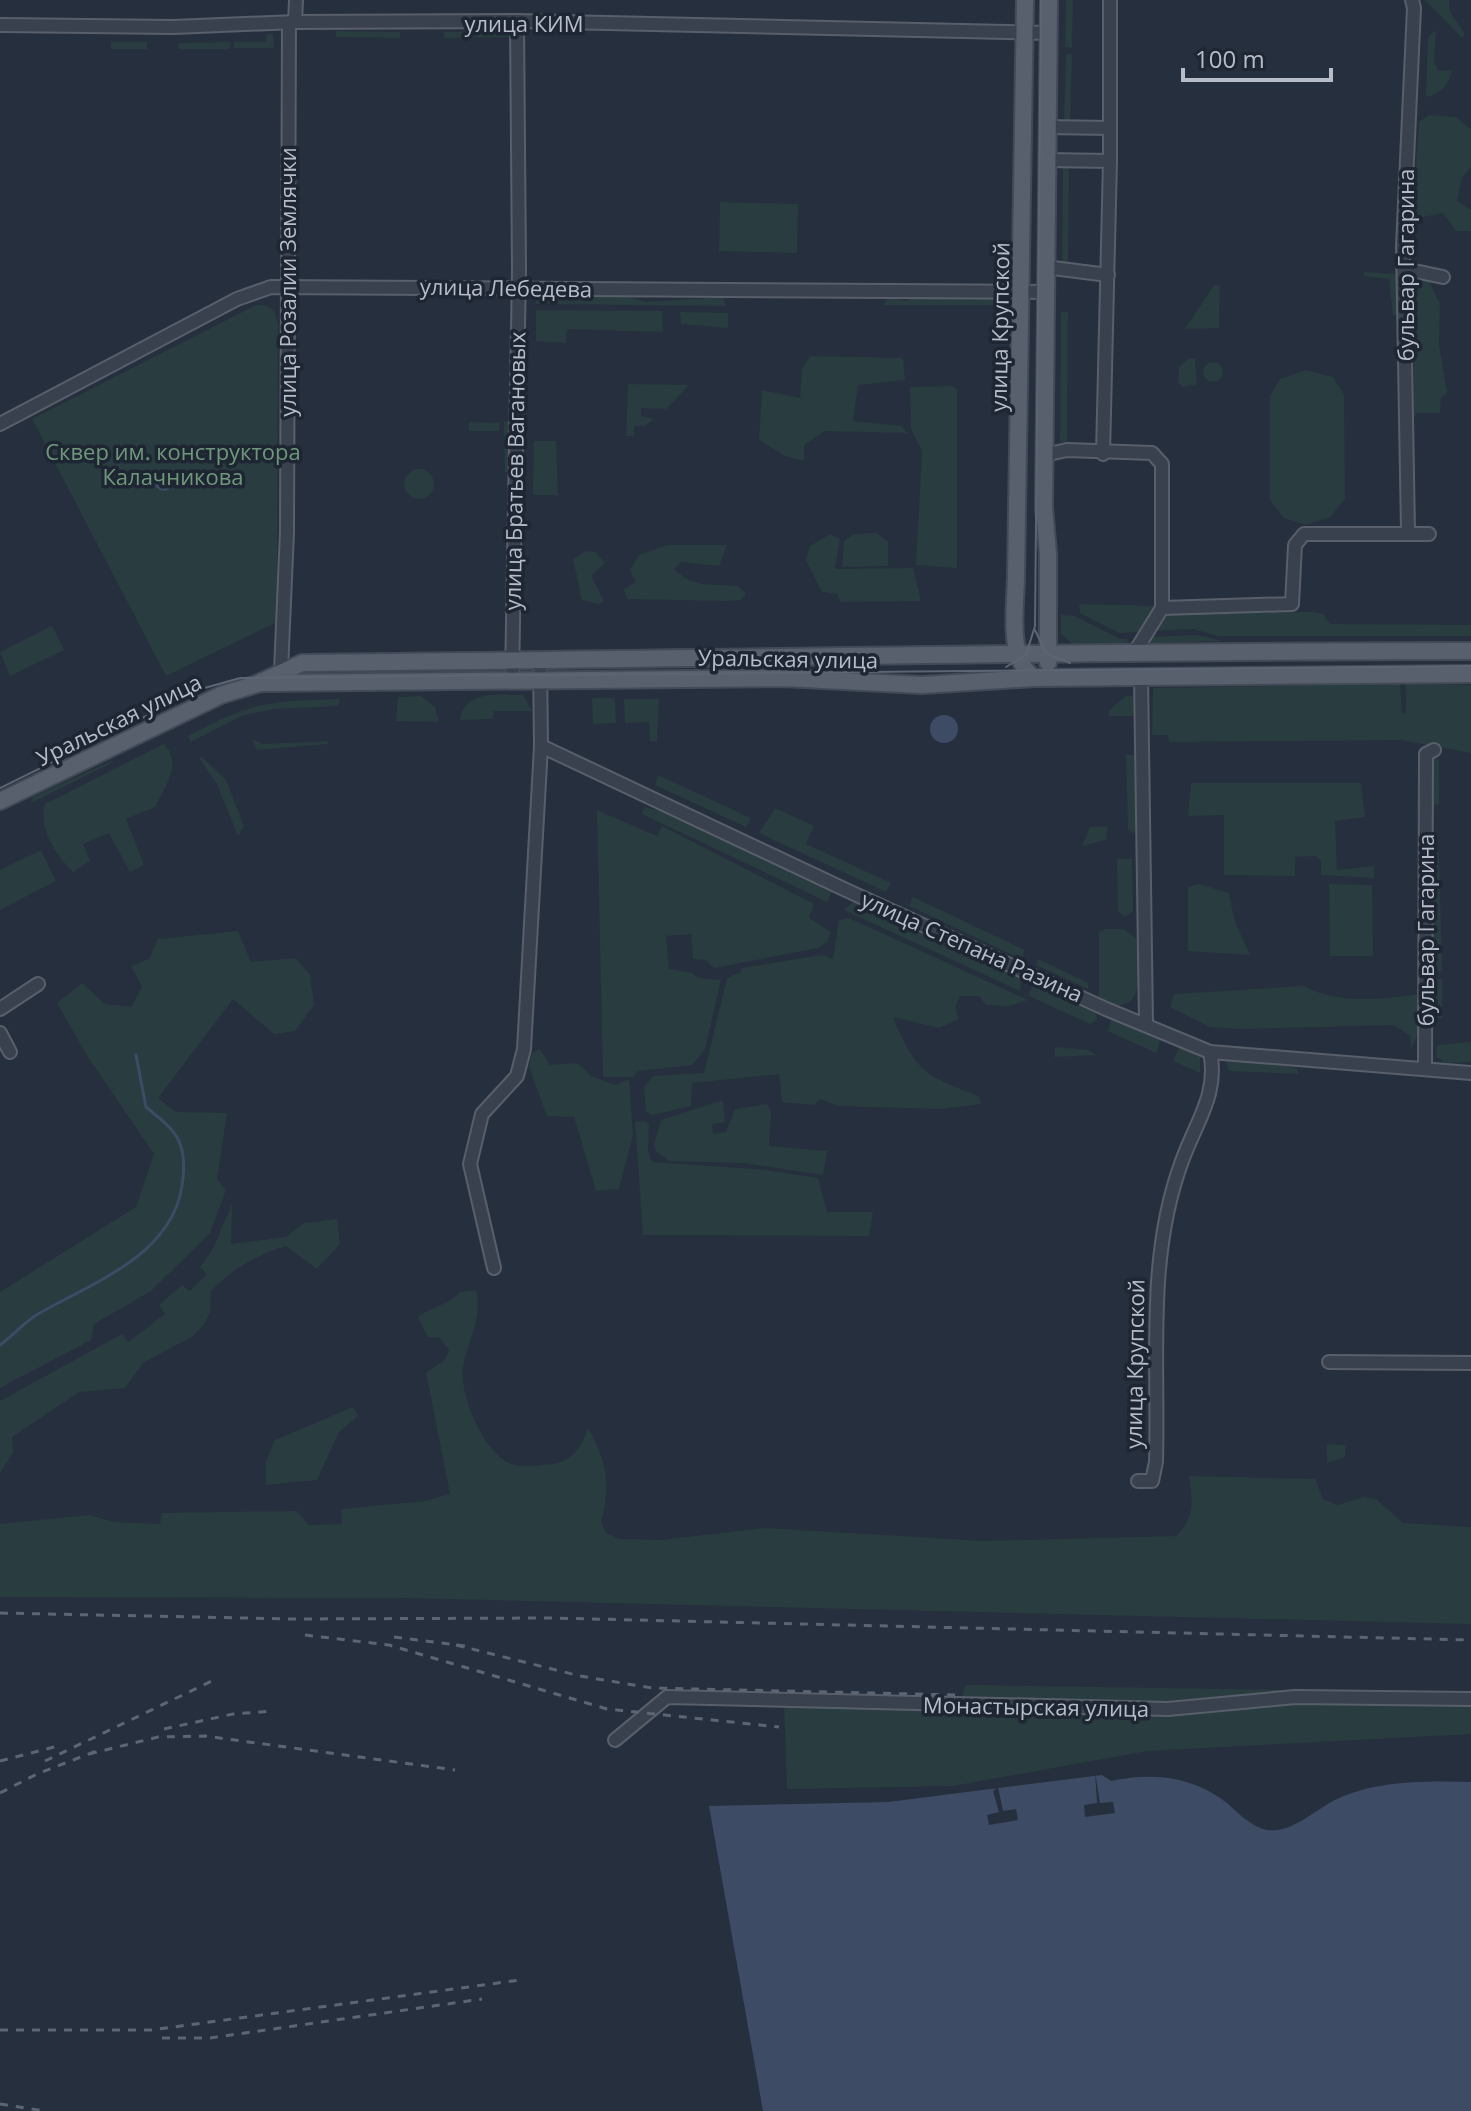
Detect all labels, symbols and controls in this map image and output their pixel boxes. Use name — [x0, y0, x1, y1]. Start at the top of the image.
street label: улица КИМ — [464, 8, 584, 38]
scale bar — [1183, 32, 1331, 82]
text: 100 m — [1195, 42, 1265, 75]
street label: улица Розалии Землячки — [272, 147, 302, 417]
street label: бульвар Гагарина — [1390, 169, 1420, 361]
street label: улица Крупской — [983, 242, 1015, 412]
street label: улица Лебедева — [420, 270, 592, 304]
street label: улица Братьев Вагановых — [497, 331, 531, 611]
park label: Сквер им. конструктора Калачникова — [45, 436, 301, 491]
street label: Уральская улица — [698, 641, 878, 675]
street label: Уральская улица — [31, 666, 206, 772]
street label: бульвар Гагарина — [1410, 834, 1440, 1026]
street label: улица Степана Разина — [857, 884, 1088, 1009]
street label: улица Крупской — [1118, 1279, 1150, 1449]
street label: Монастырская улица — [923, 1689, 1149, 1723]

